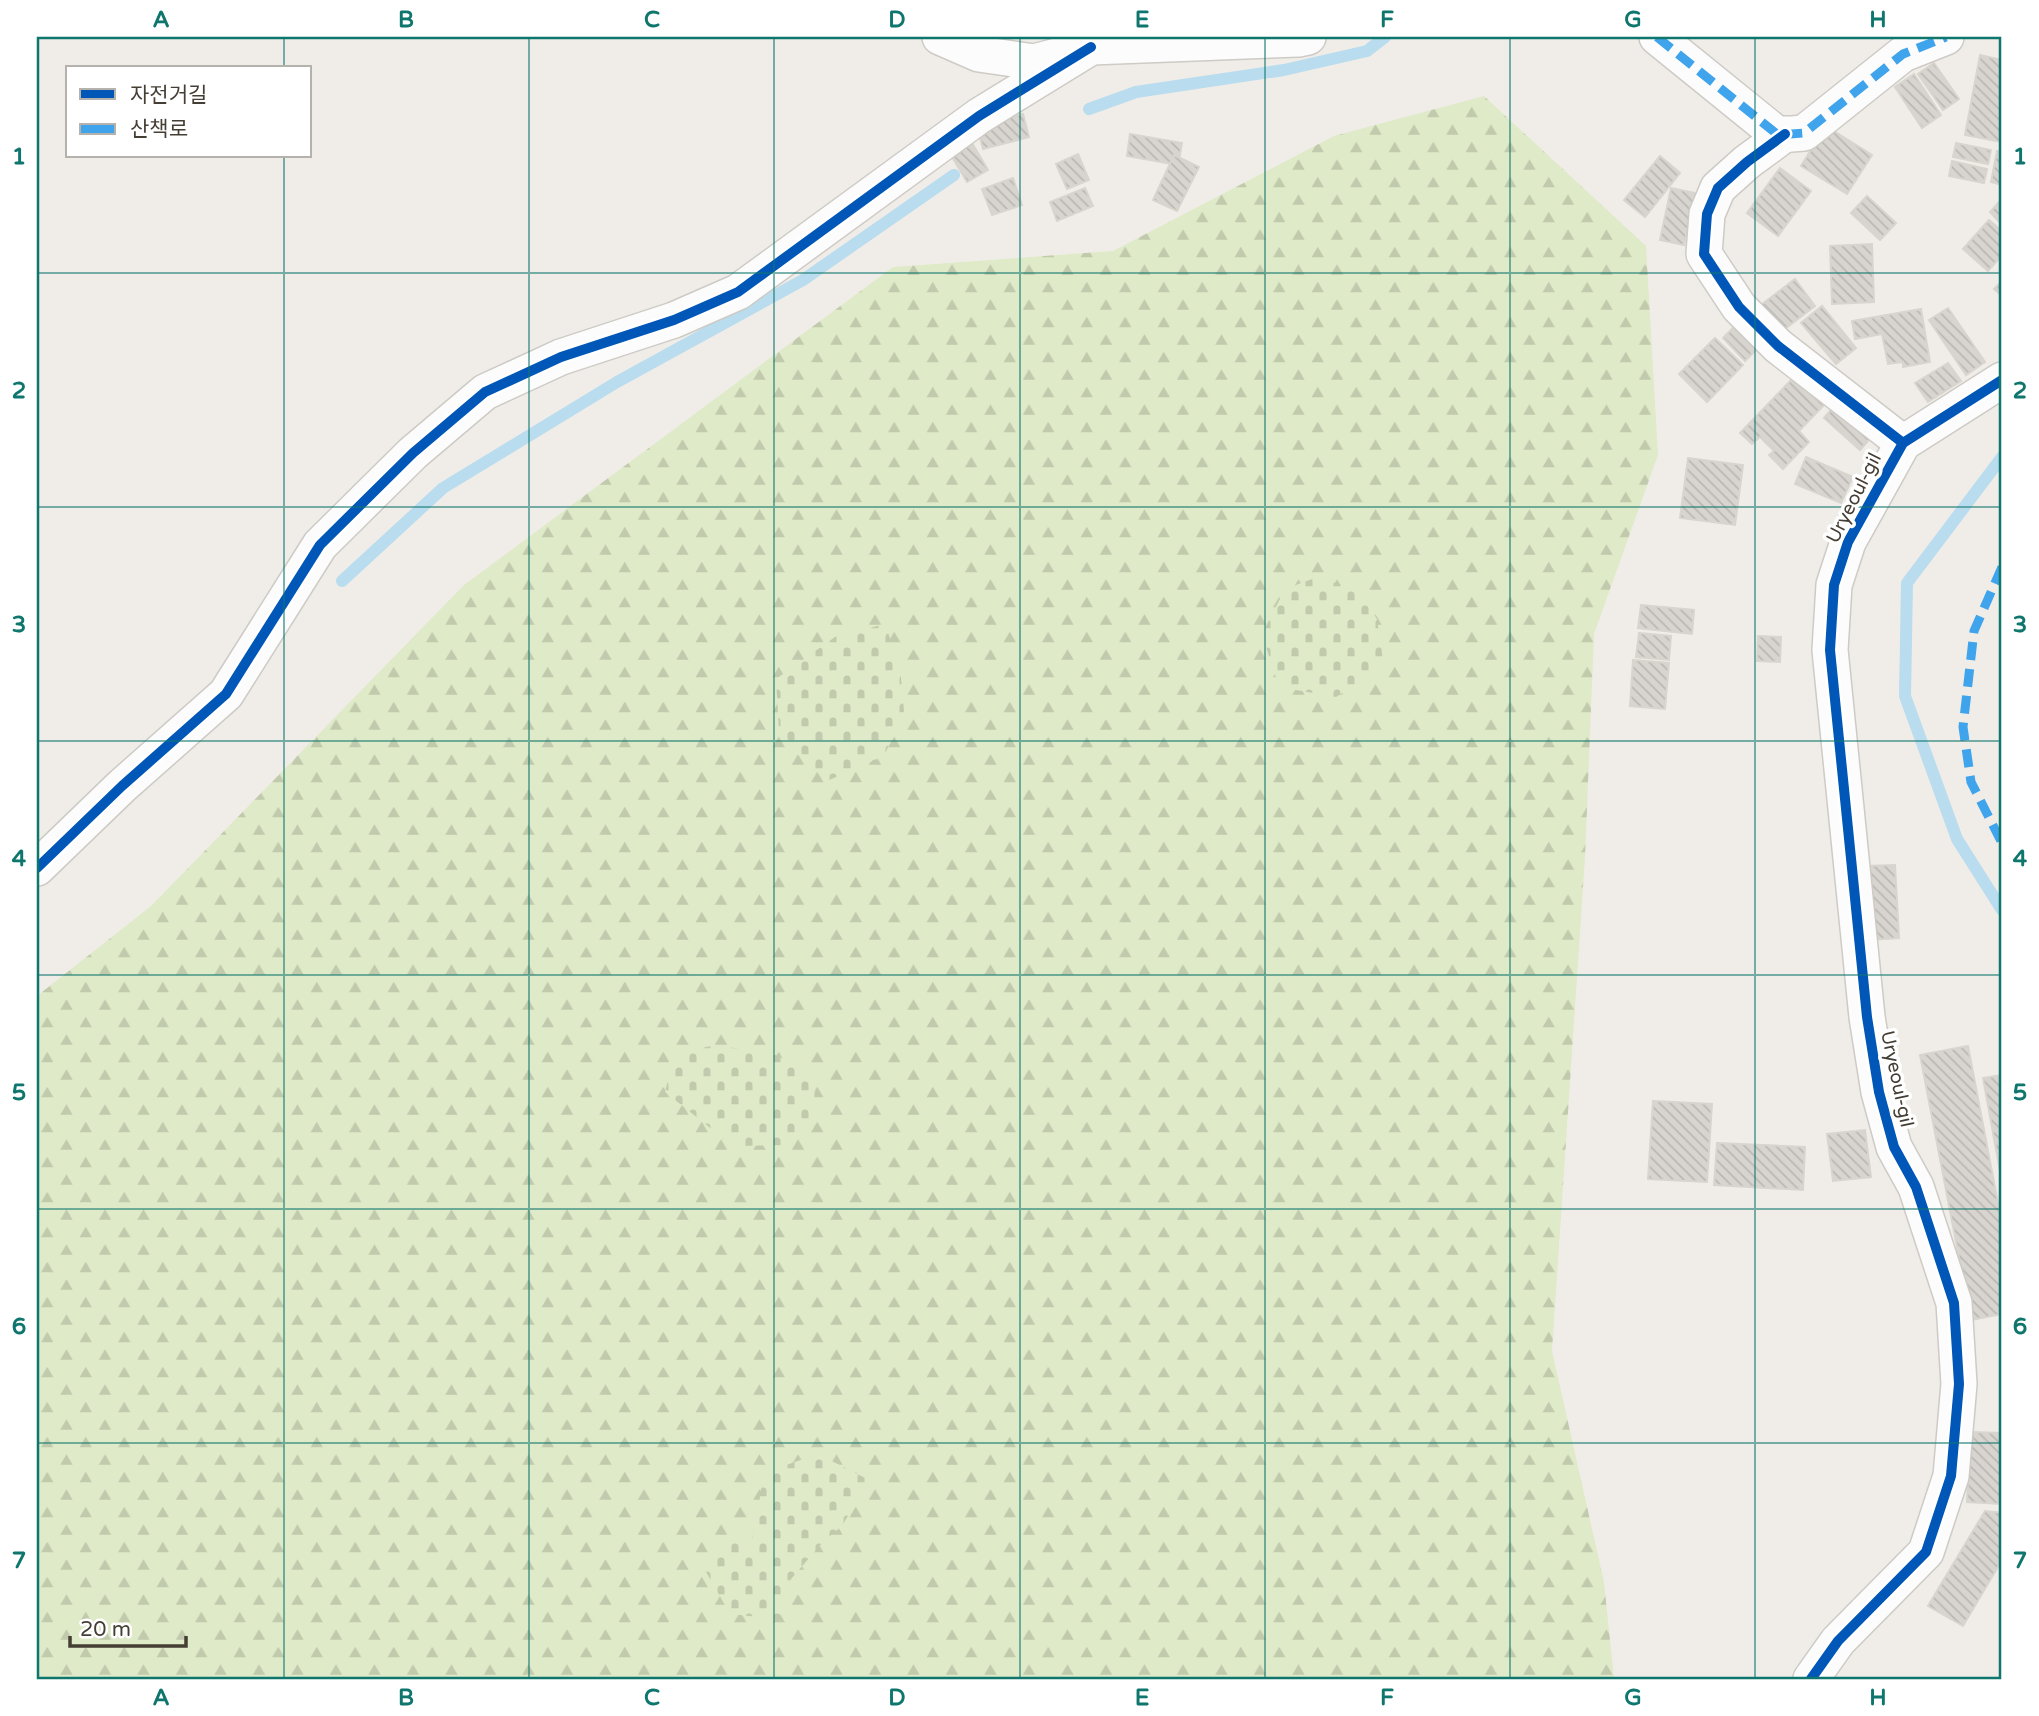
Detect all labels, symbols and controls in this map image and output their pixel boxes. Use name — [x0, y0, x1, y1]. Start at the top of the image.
text: A — [152, 6, 170, 34]
text: B — [398, 6, 414, 34]
text: C — [644, 6, 660, 34]
text: D — [888, 6, 906, 34]
text: E — [1135, 6, 1149, 34]
text: F — [1380, 6, 1394, 34]
text: G — [1624, 6, 1642, 34]
text: H — [1869, 6, 1887, 34]
legend — [66, 66, 312, 158]
text: 자전거길 — [130, 83, 207, 108]
text: 산책로 — [130, 117, 188, 142]
text: 1 — [12, 143, 26, 171]
text: 1 — [2013, 143, 2027, 171]
text: 2 — [12, 377, 26, 405]
text: 2 — [2013, 377, 2027, 405]
street label: Uryeoul-gil — [1822, 449, 1886, 547]
text: 3 — [12, 611, 26, 639]
text: 3 — [2013, 611, 2027, 639]
text: 4 — [12, 845, 27, 873]
text: 4 — [2013, 845, 2028, 873]
street label: Uryeoul-gil — [1876, 1029, 1918, 1129]
text: 5 — [12, 1079, 26, 1107]
text: 5 — [2013, 1079, 2027, 1107]
text: 6 — [12, 1313, 26, 1341]
text: 6 — [2013, 1313, 2027, 1341]
text: 7 — [12, 1547, 26, 1575]
text: 7 — [2013, 1547, 2027, 1575]
scale bar — [70, 1604, 186, 1648]
text: 20 m — [80, 1617, 131, 1642]
text: A — [152, 1684, 170, 1712]
text: B — [398, 1684, 414, 1712]
text: C — [644, 1684, 660, 1712]
text: D — [888, 1684, 906, 1712]
text: E — [1135, 1684, 1149, 1712]
text: F — [1380, 1684, 1394, 1712]
text: G — [1624, 1684, 1642, 1712]
text: H — [1869, 1684, 1887, 1712]

